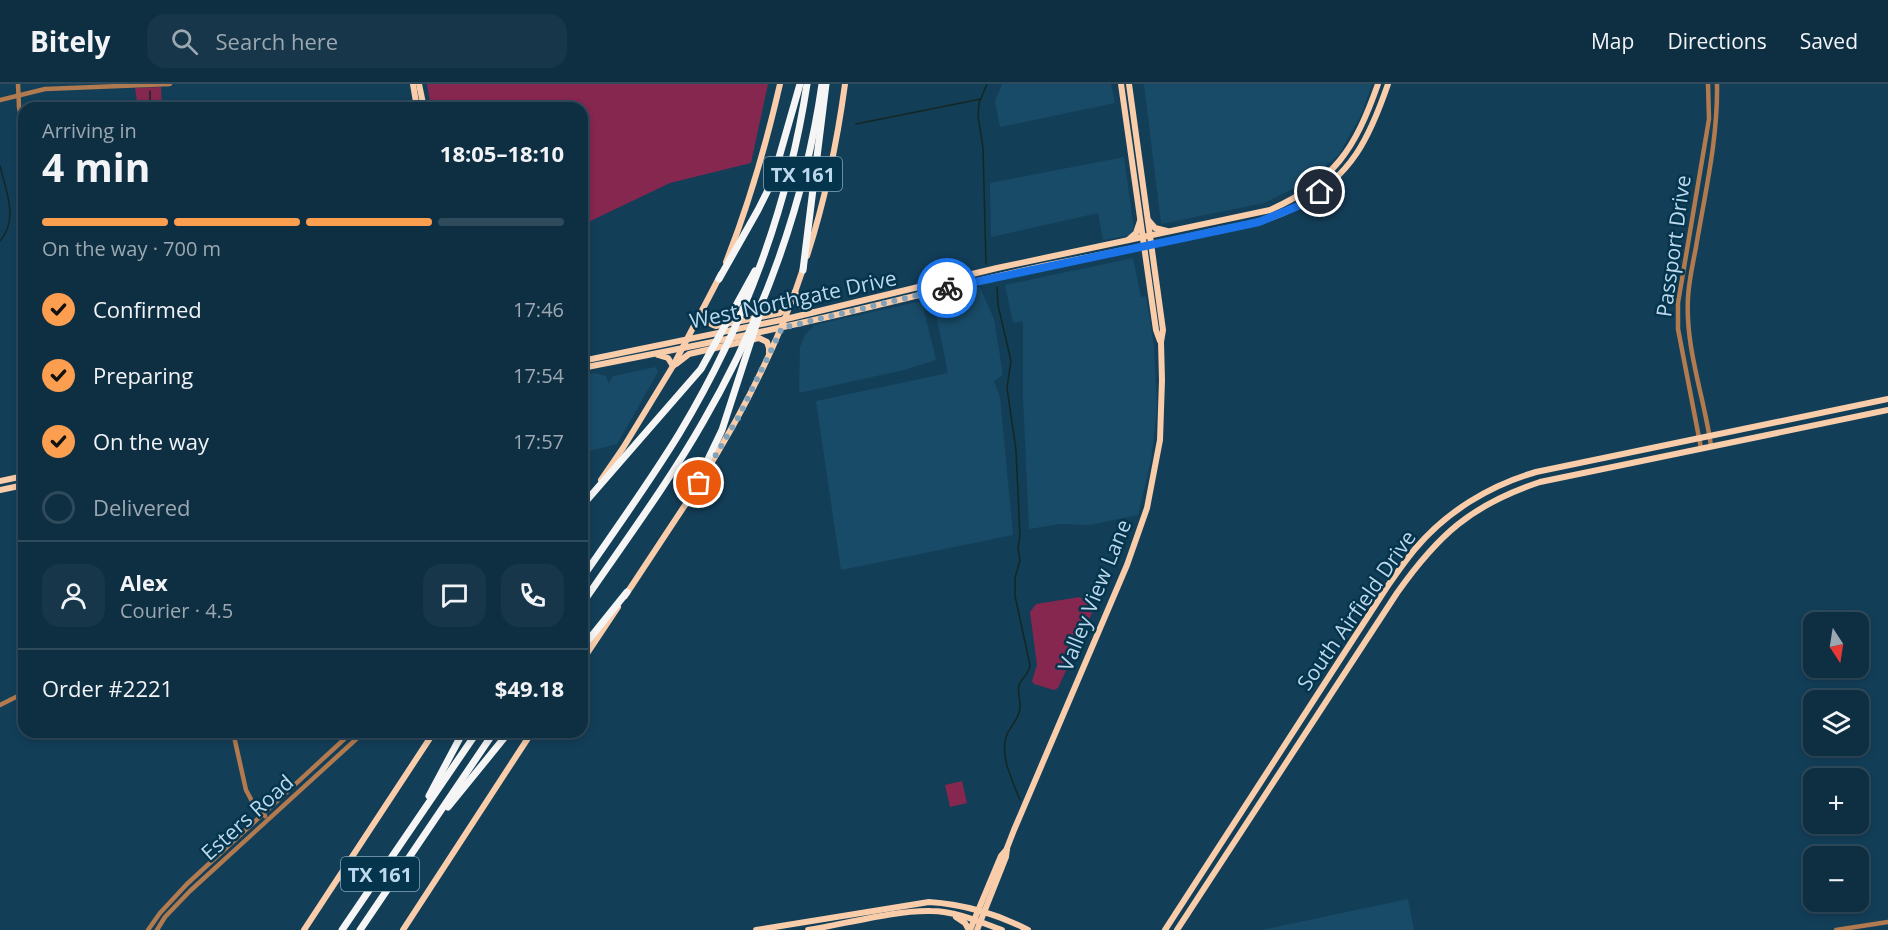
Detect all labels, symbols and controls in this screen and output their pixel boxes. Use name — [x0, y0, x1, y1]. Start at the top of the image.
search box — [147, 14, 567, 68]
text: Bitely — [30, 22, 111, 60]
icon: search — [168, 25, 201, 58]
text: Search here — [216, 26, 338, 56]
text: Map — [1591, 27, 1634, 55]
text: Directions — [1667, 27, 1767, 55]
text: Saved — [1800, 27, 1858, 55]
text: Arriving in — [42, 117, 137, 144]
text: 18:05–18:10 — [440, 138, 564, 168]
text: 4 min — [42, 140, 150, 193]
road number: TX 161 — [764, 157, 842, 191]
pin — [1294, 166, 1345, 217]
street label: Passport Drive — [1649, 173, 1697, 319]
icon: home — [1303, 175, 1336, 208]
text: On the way · 700 m — [42, 235, 221, 262]
courier — [917, 258, 977, 318]
street label: West Northgate Drive — [687, 263, 899, 335]
icon: bike — [931, 272, 964, 305]
icon: check — [42, 293, 75, 326]
text: Confirmed — [93, 294, 202, 324]
text: 17:46 — [513, 296, 564, 323]
icon: check — [42, 359, 75, 392]
text: Preparing — [93, 360, 193, 390]
text: 17:54 — [513, 362, 564, 389]
icon: check — [42, 425, 75, 458]
text: On the way — [93, 426, 209, 456]
text: 17:57 — [513, 428, 564, 455]
pin — [673, 457, 724, 508]
icon: bag — [682, 466, 715, 499]
text: Delivered — [93, 492, 191, 522]
street label: Valley View Lane — [1051, 515, 1137, 675]
street label: South Airfield Drive — [1290, 524, 1422, 696]
button: person — [42, 564, 105, 627]
button: chat — [423, 564, 486, 627]
button: phone — [501, 564, 564, 627]
text: Alex — [120, 567, 168, 597]
text: Courier · 4.5 — [120, 597, 233, 624]
north arrow — [1803, 612, 1869, 678]
map controls — [1803, 612, 1869, 912]
text: Order #2221 — [42, 673, 173, 703]
text: $49.18 — [495, 673, 564, 703]
button: layers — [1803, 690, 1869, 756]
street label: Esters Road — [195, 768, 299, 866]
button: + — [1803, 768, 1869, 834]
button: − — [1803, 846, 1869, 912]
road number: TX 161 — [341, 857, 419, 891]

